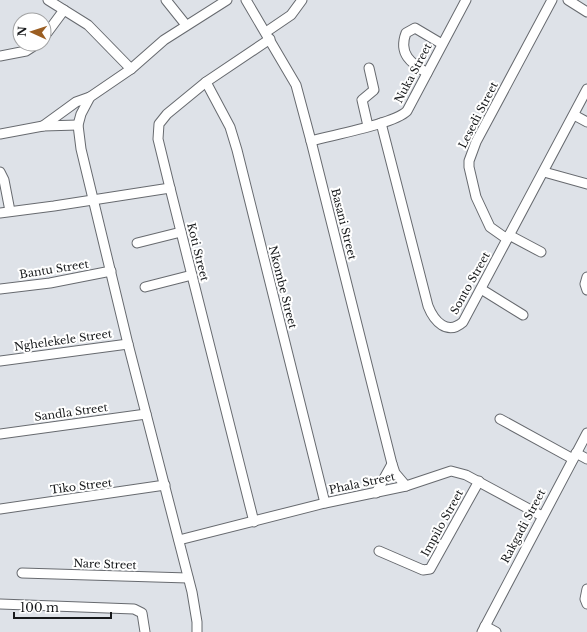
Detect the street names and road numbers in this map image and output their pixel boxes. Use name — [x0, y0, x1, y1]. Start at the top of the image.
street label: Nuka Street — [391, 40, 435, 105]
street label: Lesedi Street — [455, 79, 501, 151]
street label: Basani Street — [328, 187, 360, 262]
street label: Koti Street — [184, 221, 212, 283]
street label: Nkombe Street — [266, 244, 300, 331]
street label: Sonto Street — [447, 248, 493, 317]
street label: Bantu Street — [18, 256, 90, 281]
street label: Nghelekele Street — [13, 326, 114, 354]
street label: Sandla Street — [33, 400, 109, 424]
street label: Phala Street — [328, 469, 397, 497]
street label: Tiko Street — [49, 475, 113, 497]
street label: Impilo Street — [418, 486, 467, 559]
street label: Rakgadi Street — [498, 486, 549, 565]
street label: Nare Street — [73, 556, 138, 572]

